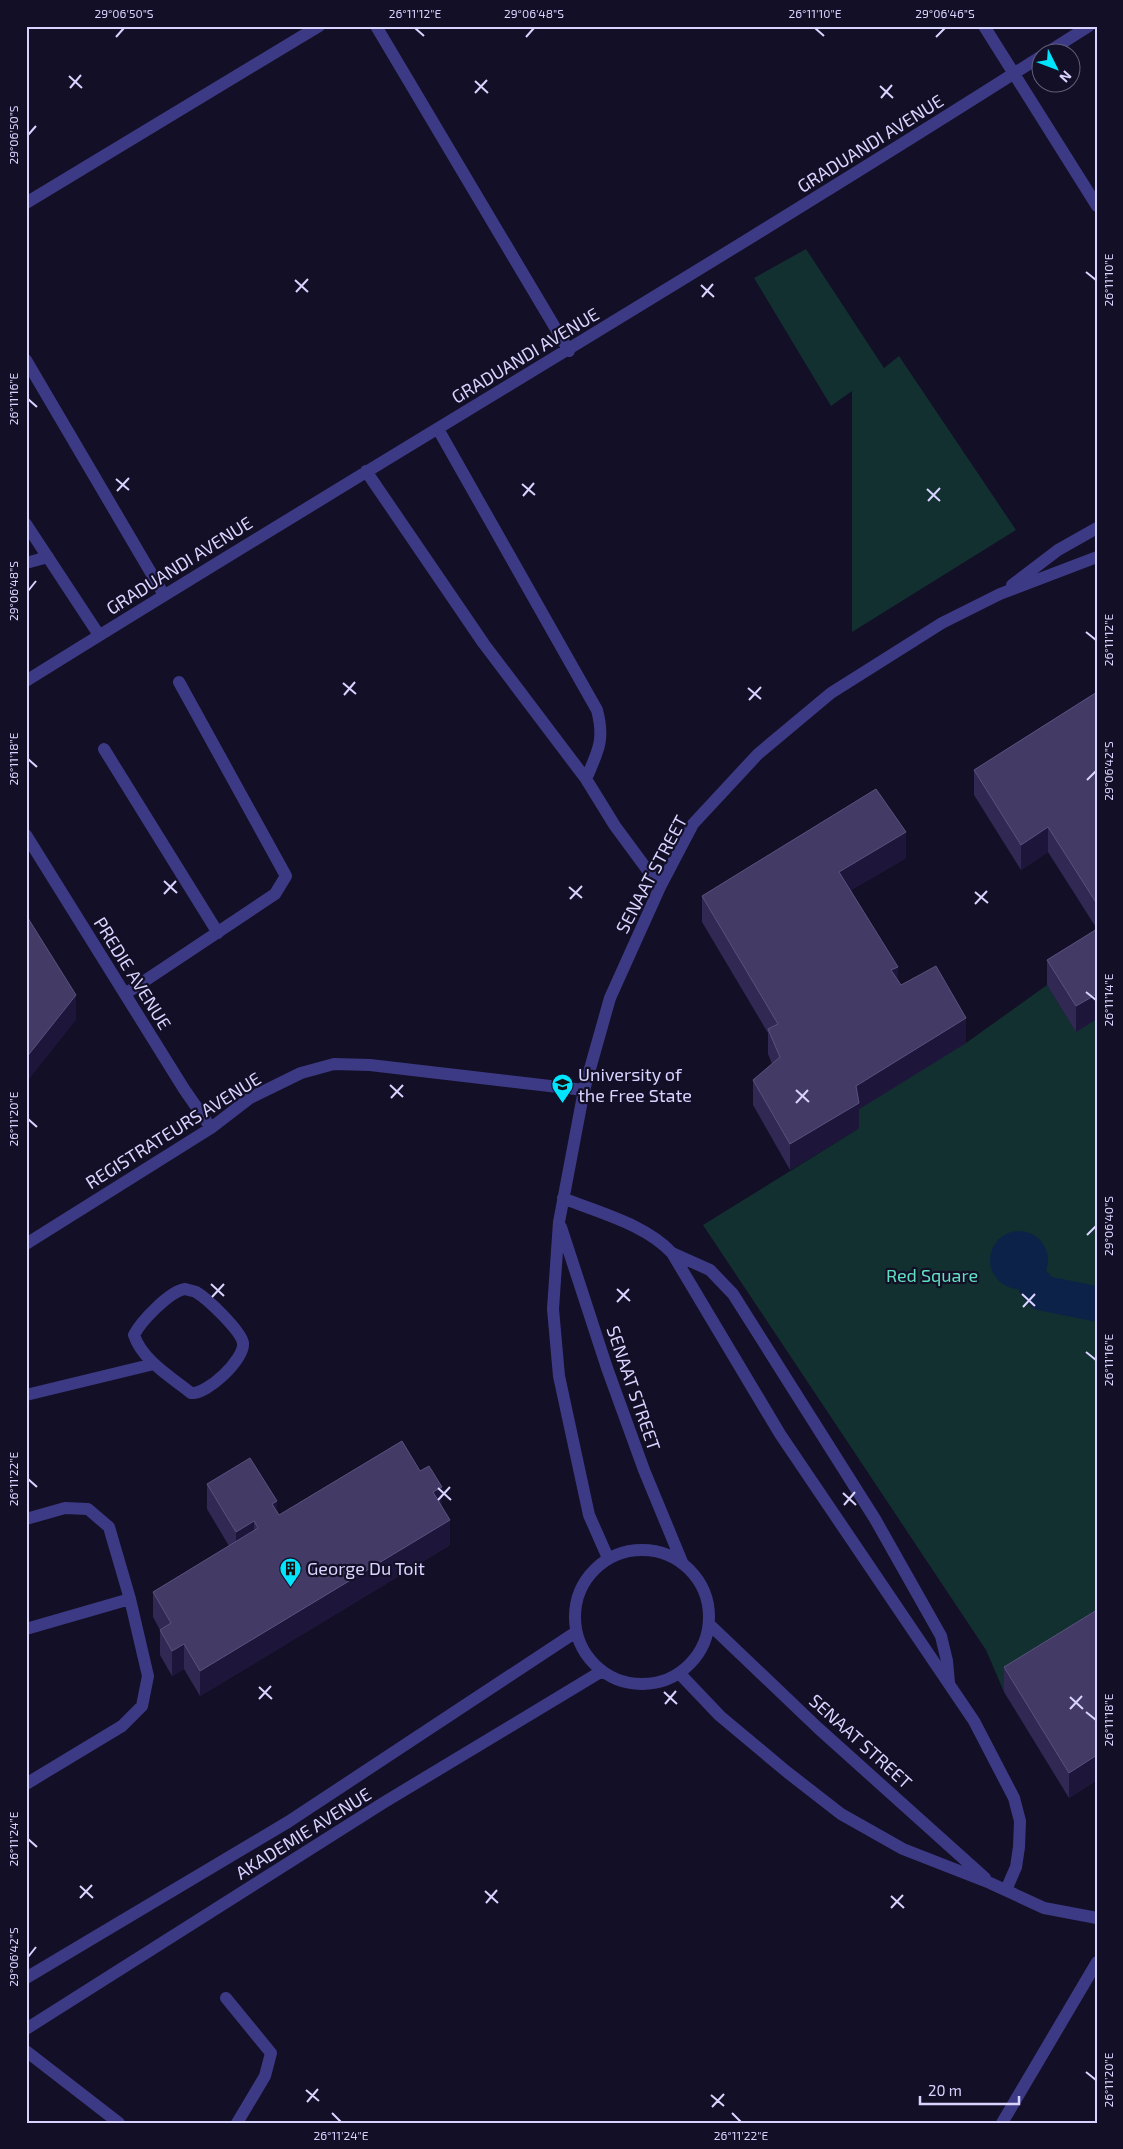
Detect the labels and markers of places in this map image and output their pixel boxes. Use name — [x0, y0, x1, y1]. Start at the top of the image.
place label: University of the Free State — [578, 1063, 692, 1106]
school or university icon: University of the Free State — [550, 1072, 574, 1103]
building icon: George Du Toit — [279, 1556, 303, 1587]
place label: George Du Toit — [307, 1557, 425, 1579]

